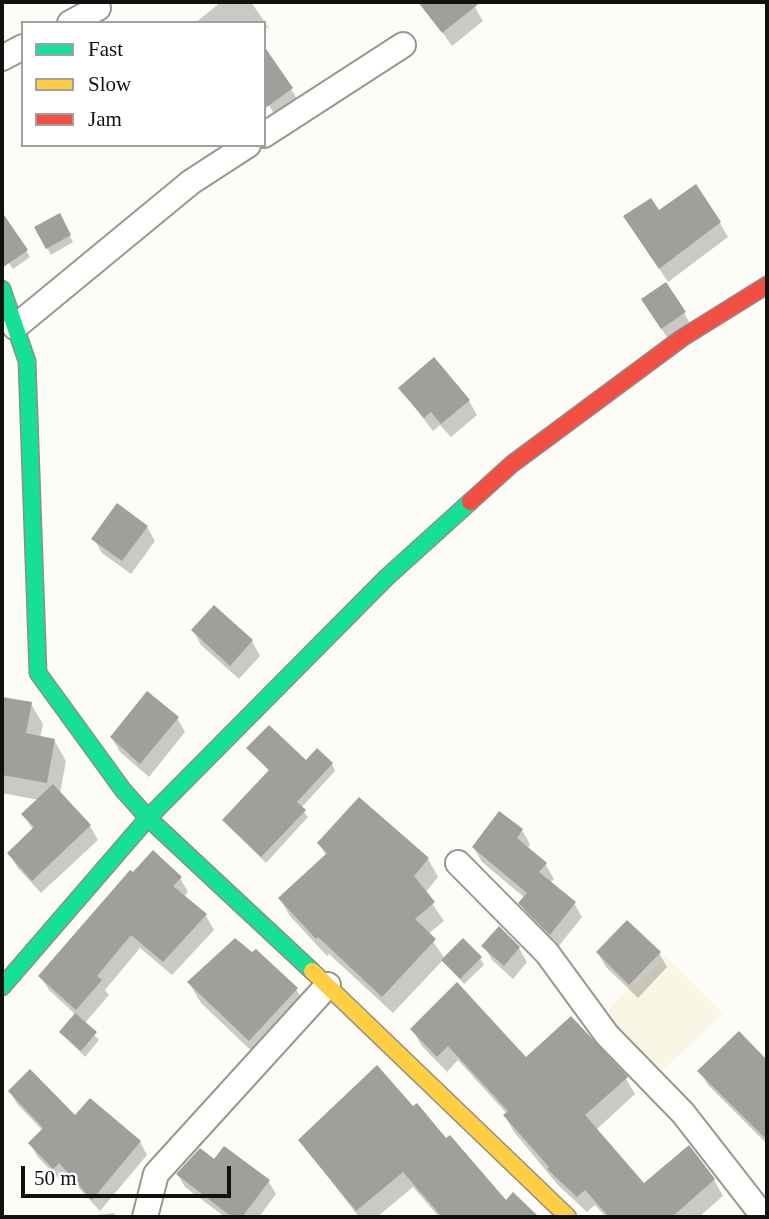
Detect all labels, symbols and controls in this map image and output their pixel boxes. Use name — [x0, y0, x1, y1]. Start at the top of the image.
legend — [21, 21, 266, 147]
text: Fast — [88, 37, 123, 61]
text: Slow — [88, 72, 131, 96]
text: Jam — [88, 107, 122, 131]
scale bar — [24, 1152, 234, 1196]
text: 50 m — [34, 1166, 77, 1190]

